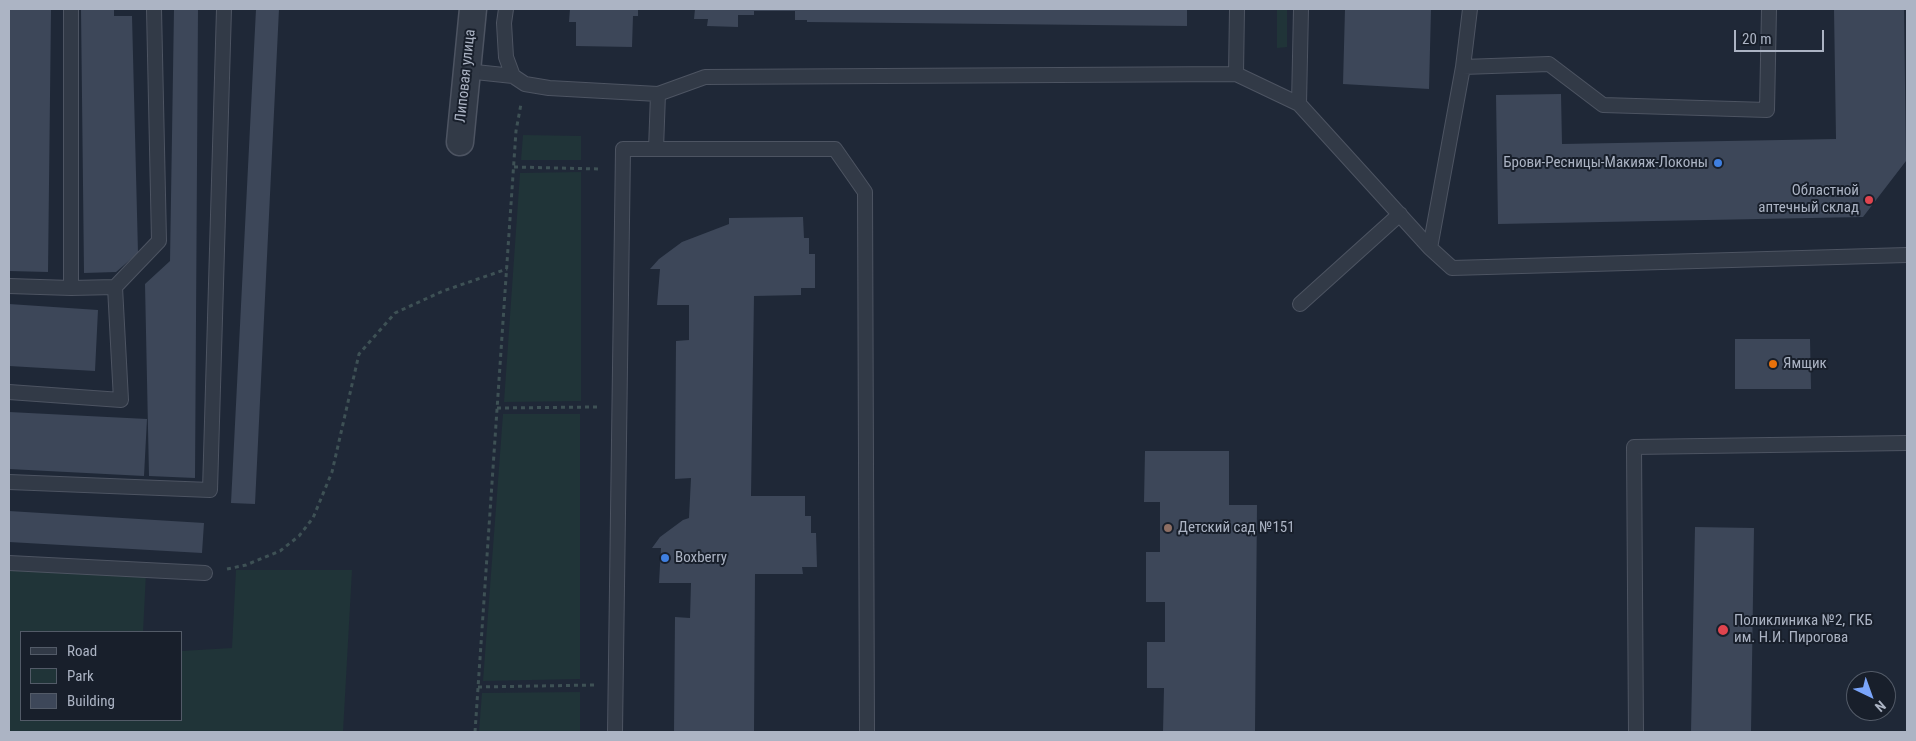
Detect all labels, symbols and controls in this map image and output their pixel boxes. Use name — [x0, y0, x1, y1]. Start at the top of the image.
scale bar — [1736, 20, 1826, 52]
street label: Липовая улица — [452, 28, 480, 124]
text: 20 m — [1742, 30, 1772, 48]
place label: Брови-Ресницы-Макияж-Локоны — [1503, 154, 1708, 172]
marker: Брови-Ресницы-Макияж-Локоны — [1712, 157, 1724, 169]
place label: Областной аптечный склад — [1758, 182, 1859, 217]
marker: Областной аптечный склад — [1863, 194, 1875, 206]
place label: Ямщик — [1783, 355, 1827, 373]
marker: Ямщик — [1767, 358, 1779, 370]
place label: Детский сад №151 — [1178, 519, 1295, 537]
marker: Детский сад №151 — [1162, 522, 1174, 534]
place label: Boxberry — [675, 549, 727, 567]
marker: Boxberry — [659, 552, 671, 564]
place label: Поликлиника №2, ГКБ им. Н.И. Пирогова — [1734, 612, 1873, 647]
marker: Поликлиника №2, ГКБ им. Н.И. Пирогова — [1716, 623, 1730, 637]
legend — [20, 631, 182, 721]
text: Road — [67, 642, 97, 660]
text: Park — [67, 667, 94, 685]
north arrow — [1846, 671, 1896, 721]
text: Building — [67, 692, 115, 710]
text: N — [1872, 698, 1889, 715]

